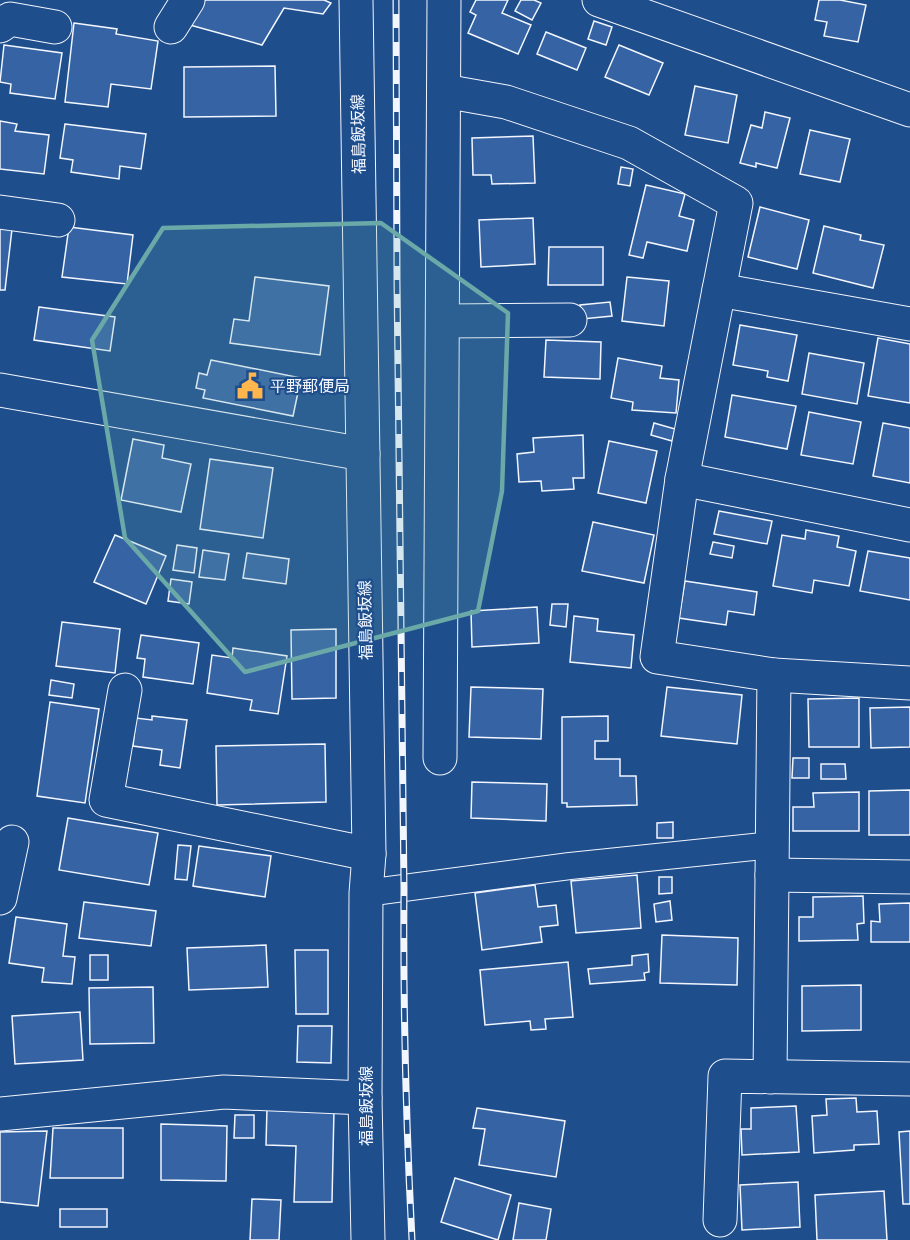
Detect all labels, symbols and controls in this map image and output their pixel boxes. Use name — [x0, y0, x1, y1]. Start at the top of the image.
street label: 福島飯坂線 — [347, 94, 369, 174]
public building icon: 平野郵便局 — [235, 371, 265, 401]
place label: 平野郵便局 — [270, 376, 350, 396]
street label: 福島飯坂線 — [354, 580, 376, 660]
street label: 福島飯坂線 — [356, 1066, 376, 1146]

